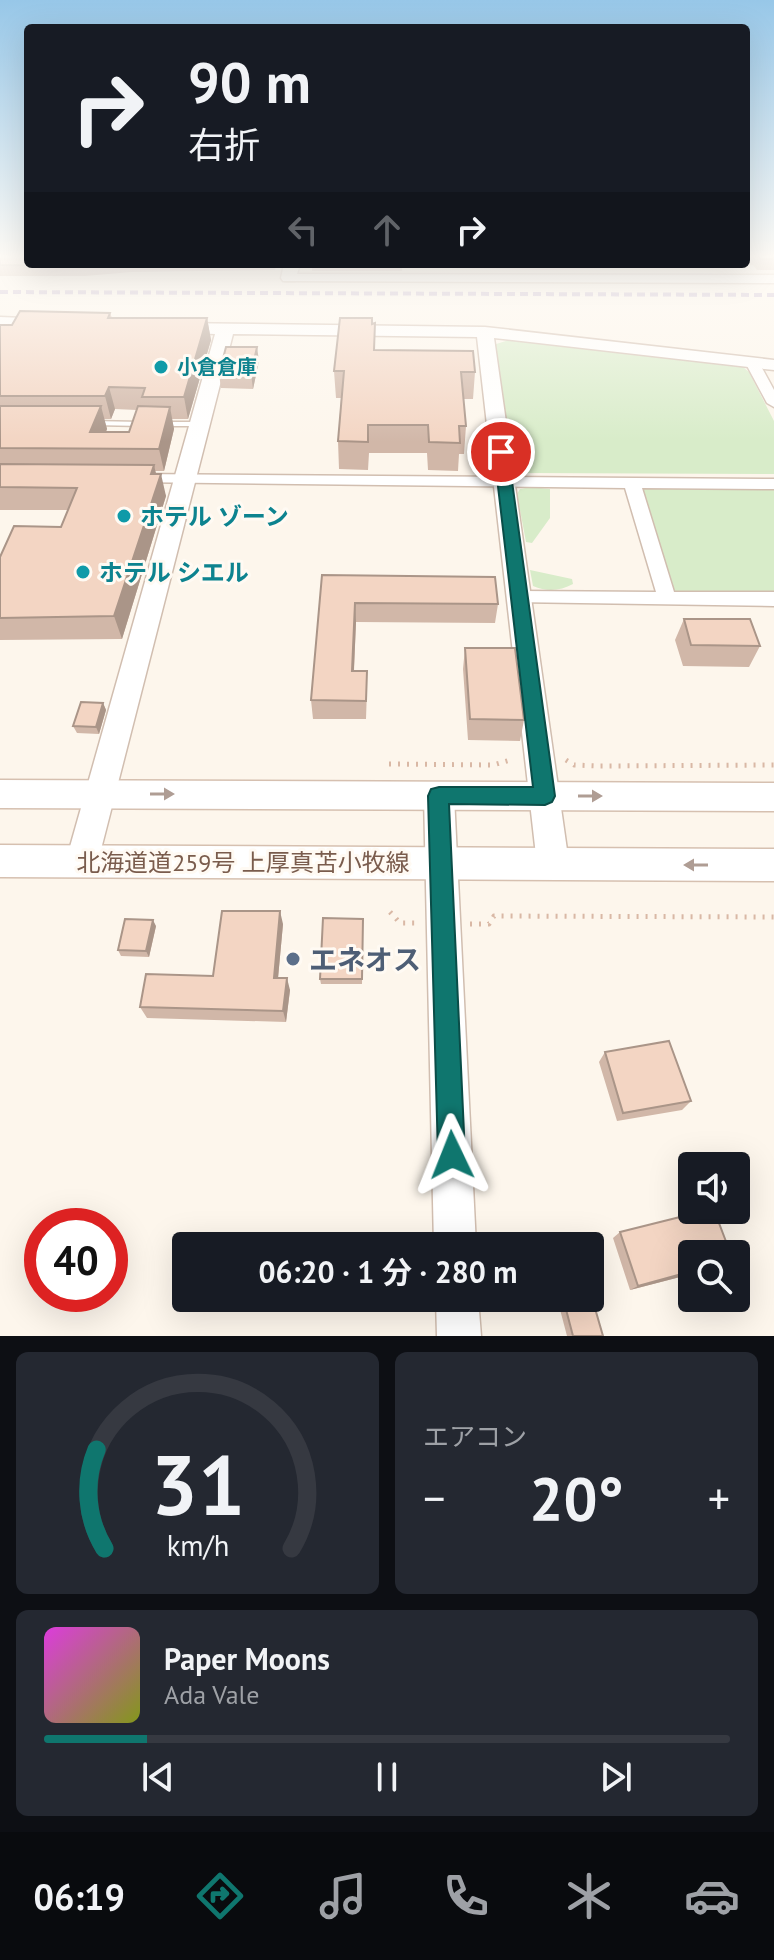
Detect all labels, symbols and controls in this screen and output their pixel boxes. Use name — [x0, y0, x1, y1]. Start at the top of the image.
text: 90 m — [188, 46, 311, 118]
icon: right — [56, 56, 160, 160]
text: 右折 — [188, 121, 260, 168]
icon: left — [281, 208, 325, 252]
icon: ahead — [365, 208, 409, 252]
icon: right — [449, 208, 493, 252]
place label: 小倉倉庫 — [177, 354, 257, 380]
marker: 小倉倉庫 — [152, 358, 170, 376]
pin — [467, 418, 535, 486]
icon: arrive — [479, 430, 523, 474]
place label: ホテル ゾーン — [140, 501, 289, 532]
marker: ホテル ゾーン — [115, 507, 133, 525]
place label: ホテル シエル — [99, 557, 249, 588]
marker: ホテル シエル — [74, 563, 92, 581]
one-way arrow — [150, 788, 175, 800]
one-way arrow — [578, 790, 603, 802]
street label: 北海道道259号 上厚真苫小牧線 — [76, 847, 410, 878]
one-way arrow — [683, 859, 708, 871]
place label: エネオス — [309, 941, 421, 978]
marker: エネオス — [284, 950, 302, 968]
position arrow — [410, 1113, 494, 1197]
map controls — [678, 1152, 750, 1312]
button: sound — [678, 1152, 750, 1224]
speed limit sign: 40 — [24, 1208, 128, 1312]
button: search — [678, 1240, 750, 1312]
text: 06:20 · 1 分 · 280 m — [258, 1252, 518, 1291]
text: エアコン — [423, 1420, 527, 1453]
text: 31 — [150, 1430, 245, 1538]
text: 20° — [529, 1459, 624, 1537]
text: − — [423, 1469, 445, 1526]
text: + — [708, 1469, 730, 1526]
text: km/h — [166, 1527, 229, 1564]
text: Paper Moons — [164, 1639, 330, 1678]
text: Ada Vale — [164, 1678, 259, 1711]
icon: previous — [136, 1755, 180, 1799]
icon: pause — [365, 1755, 409, 1799]
icon: next — [594, 1755, 638, 1799]
icon: directions — [192, 1868, 248, 1924]
icon: music — [315, 1868, 371, 1924]
icon: phone — [438, 1868, 494, 1924]
icon: climate — [561, 1868, 617, 1924]
icon: car — [684, 1868, 740, 1924]
text: 06:19 — [34, 1873, 125, 1920]

